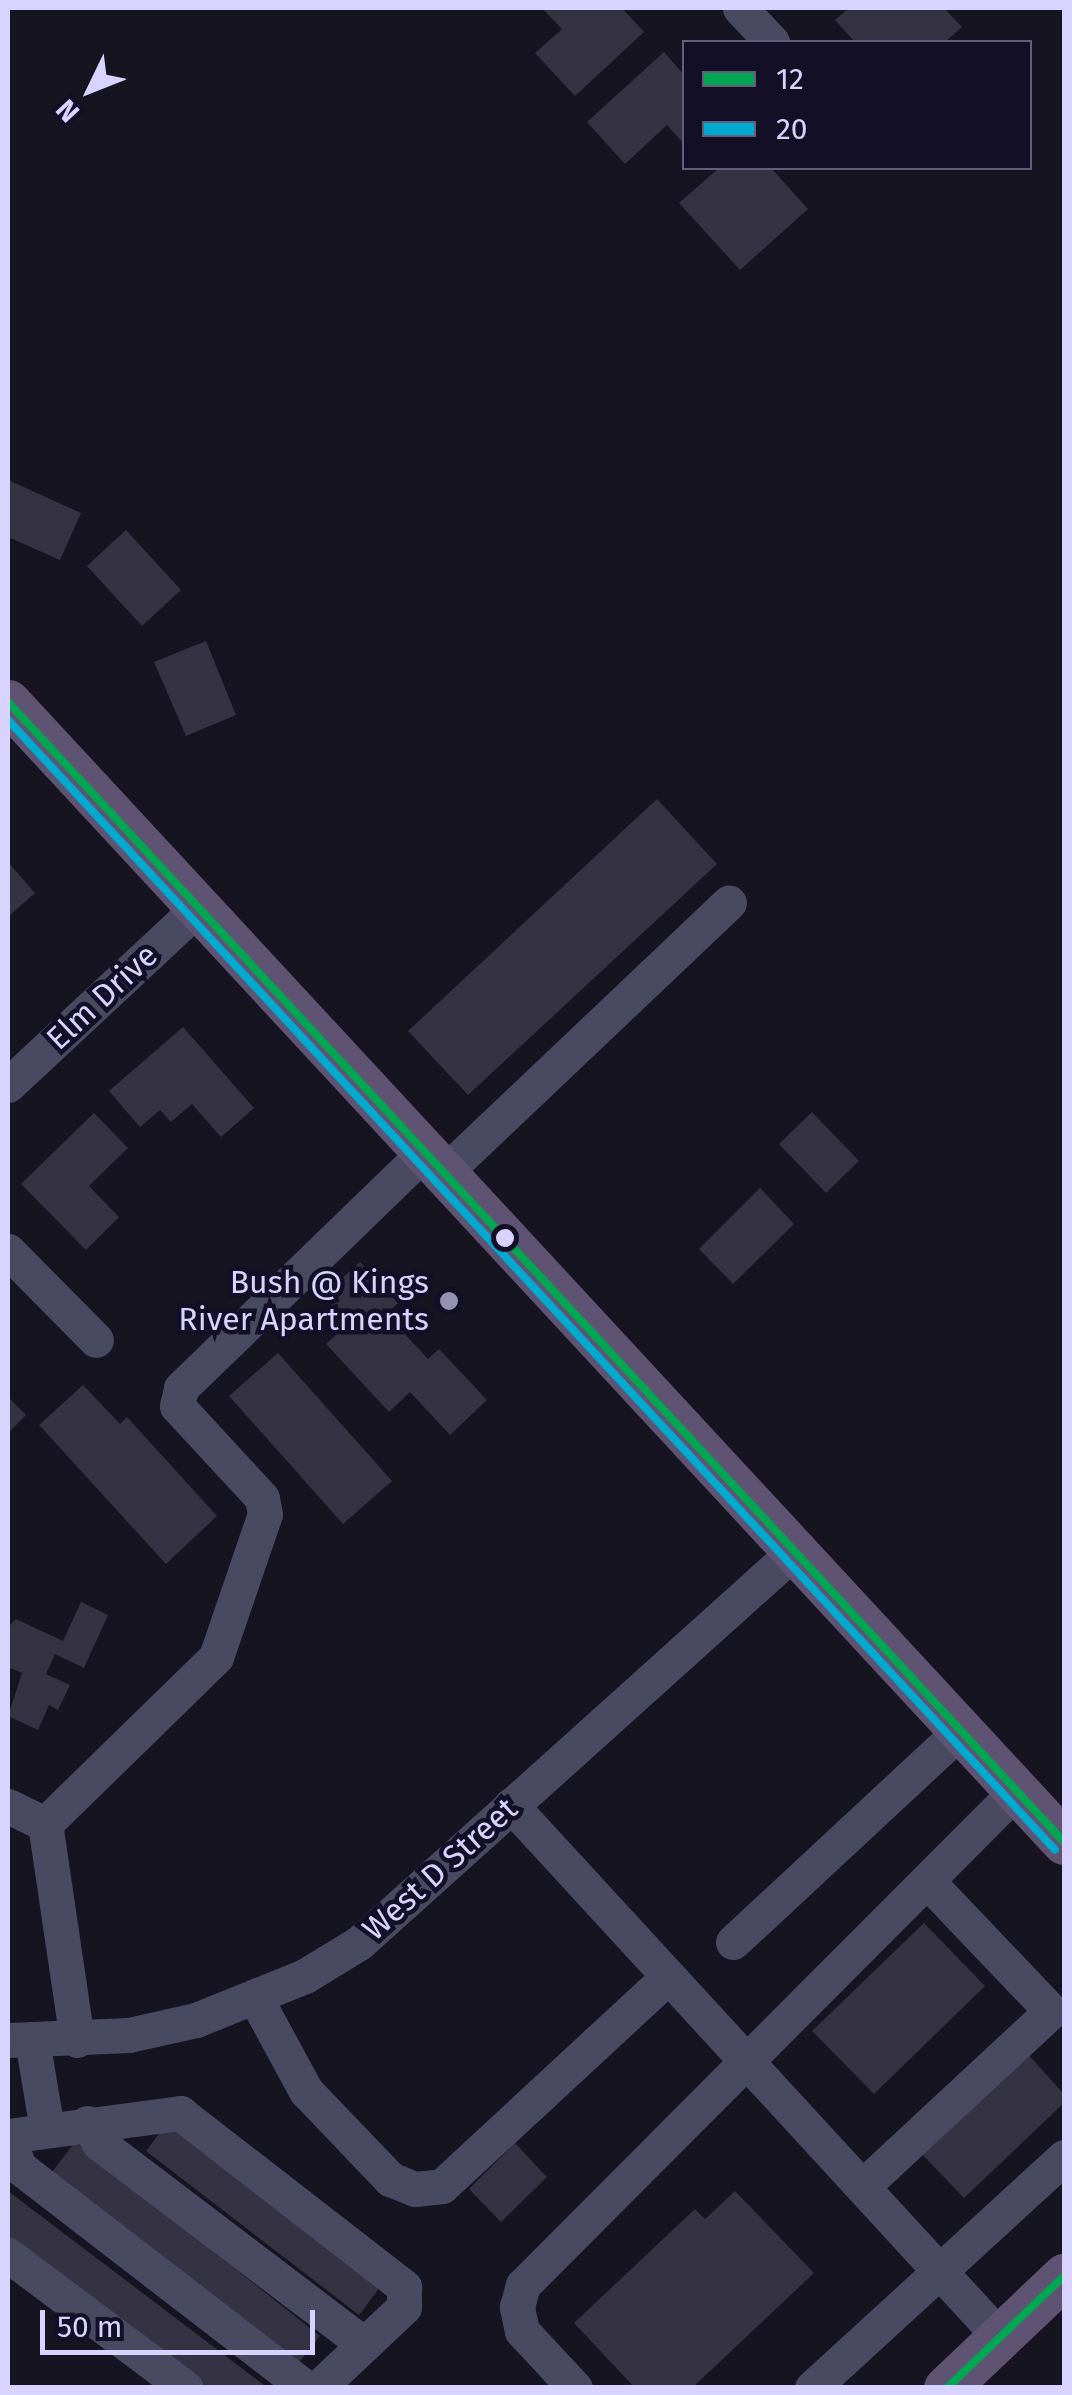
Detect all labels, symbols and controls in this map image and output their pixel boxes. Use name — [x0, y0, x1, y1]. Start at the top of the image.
north arrow — [40, 40, 140, 140]
legend — [682, 40, 1032, 170]
text: 12 — [776, 61, 804, 97]
text: N — [49, 93, 86, 129]
text: 20 — [776, 111, 808, 147]
street label: Elm Drive — [39, 936, 165, 1058]
unlabelled marker — [495, 1228, 515, 1248]
place label: Bush @ Kings River Apartments — [178, 1264, 429, 1339]
marker: Bush @ Kings River Apartments — [438, 1290, 460, 1312]
street label: West D Street — [355, 1790, 525, 1948]
scale bar — [45, 2290, 320, 2352]
text: 50 m — [57, 2309, 122, 2345]

